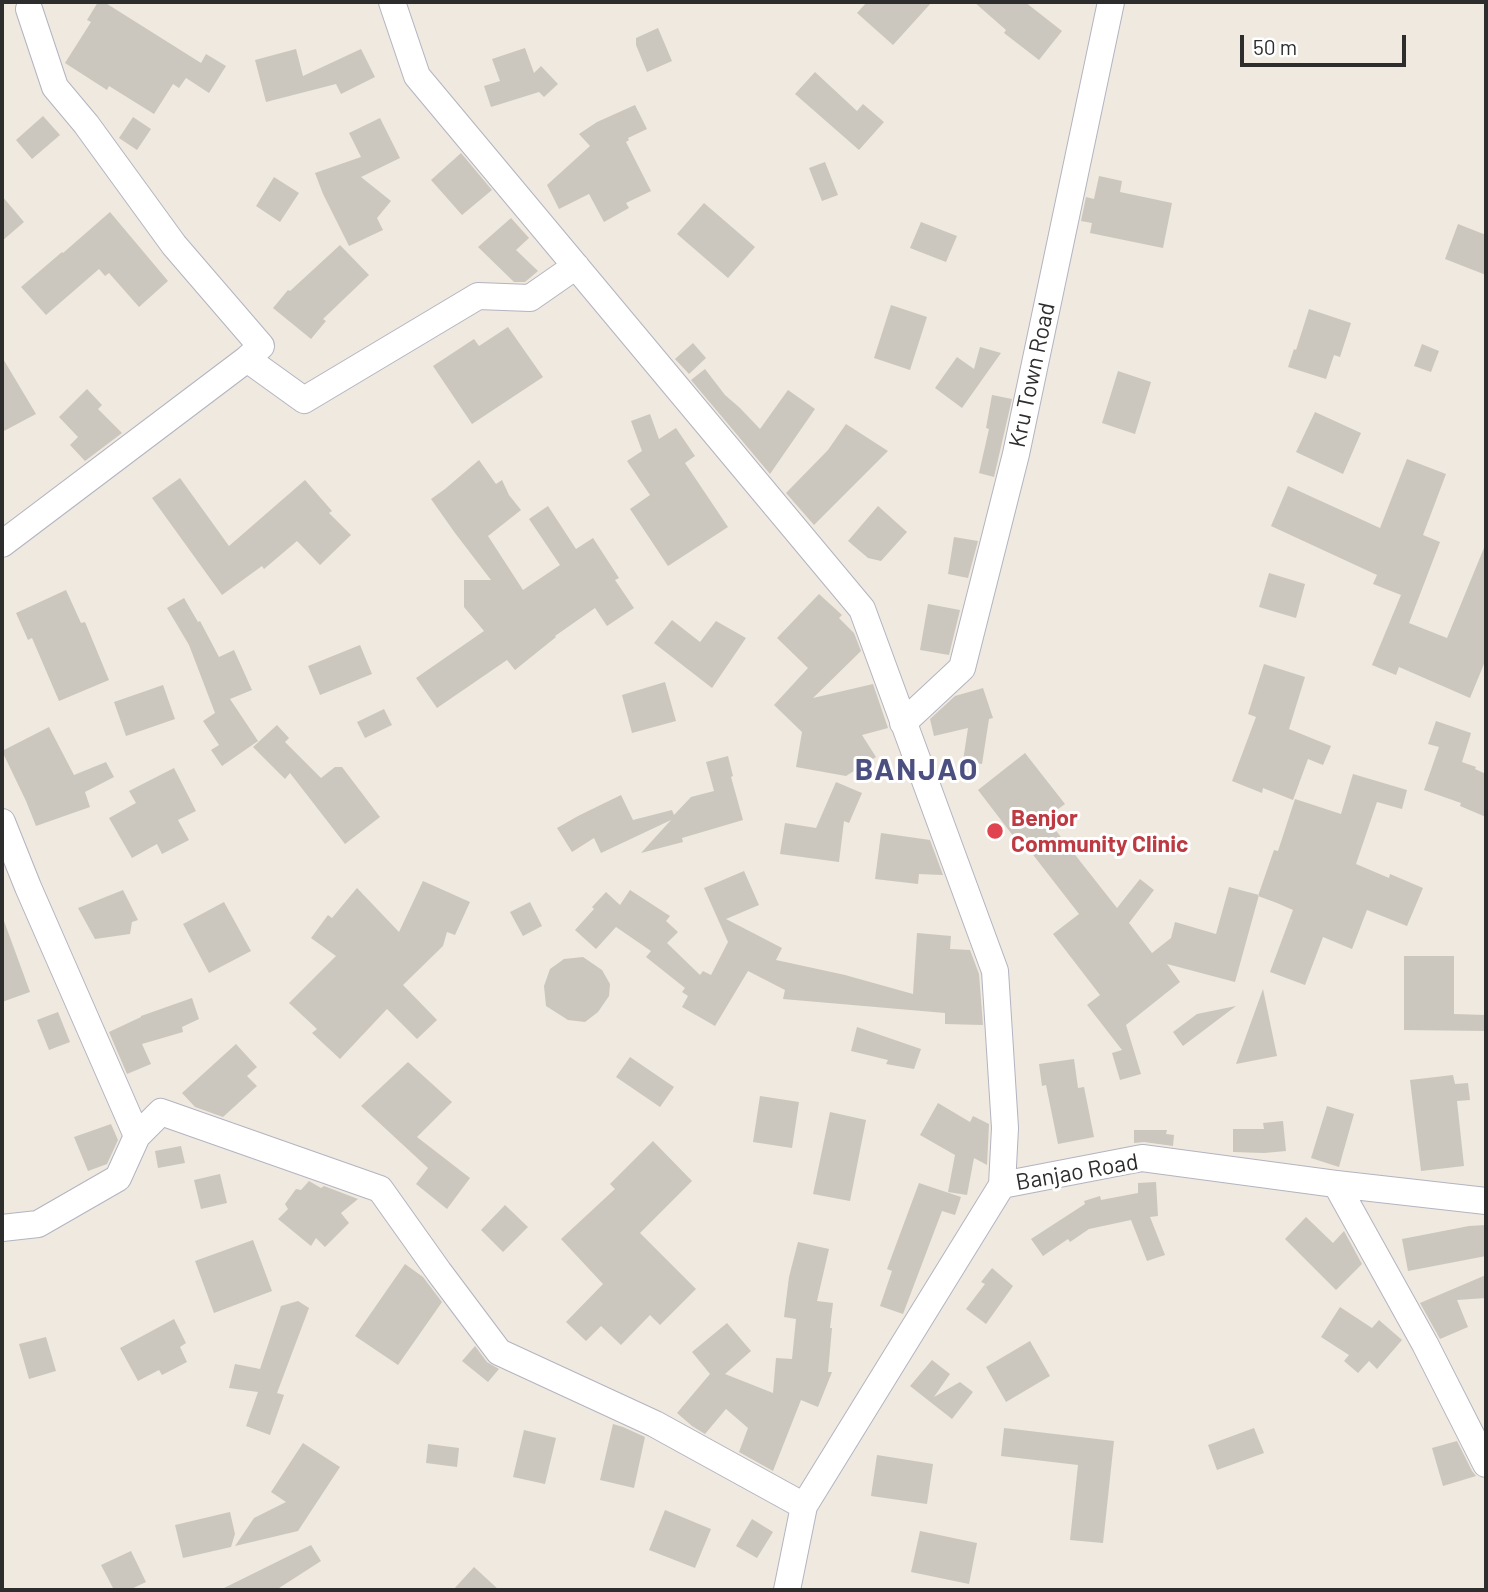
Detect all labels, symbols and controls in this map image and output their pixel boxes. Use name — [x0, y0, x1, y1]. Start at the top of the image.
scale bar — [1243, 21, 1409, 65]
text: 50 m — [1253, 34, 1297, 59]
street label: Kru Town Road — [1003, 300, 1061, 450]
district label: BANJAO — [855, 752, 979, 788]
place label: Benjor Community Clinic — [1011, 804, 1188, 858]
marker: Benjor Community Clinic — [985, 821, 1005, 841]
street label: Banjao Road — [1014, 1148, 1140, 1196]

